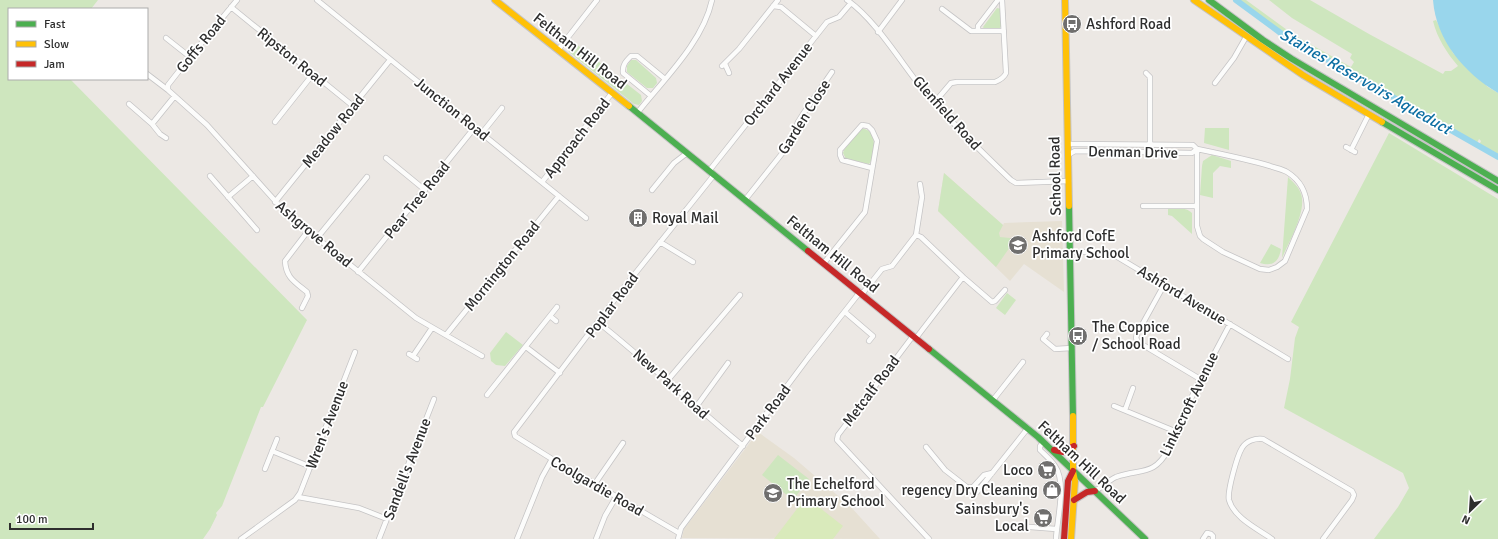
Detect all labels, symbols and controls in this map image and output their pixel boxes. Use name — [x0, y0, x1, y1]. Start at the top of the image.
legend — [8, 8, 148, 80]
street label: Feltham Hill Road — [530, 9, 630, 93]
street label: Goffs Road — [172, 12, 230, 76]
bus stop icon: Ashford Road — [1061, 13, 1083, 35]
place label: Ashford Road — [1086, 15, 1171, 33]
text: Fast — [44, 17, 65, 32]
street label: Ripston Road — [254, 24, 330, 90]
water label: Staines Reservoirs Aqueduct — [1276, 25, 1457, 140]
text: Slow — [44, 37, 69, 52]
street label: Orchard Avenue — [740, 38, 816, 130]
text: Jam — [44, 57, 65, 72]
street label: Glenfield Road — [909, 72, 985, 154]
street label: Junction Road — [411, 73, 493, 145]
street label: Garden Close — [774, 76, 834, 158]
street label: Meadow Road — [298, 91, 368, 171]
street label: Approach Road — [540, 94, 614, 181]
street label: School Road — [1045, 136, 1065, 216]
street label: Denman Drive — [1088, 142, 1178, 162]
street label: Pear Tree Road — [380, 158, 454, 242]
street label: Ashgrove Road — [272, 197, 356, 271]
building icon: Royal Mail — [627, 207, 649, 229]
place label: Royal Mail — [652, 209, 719, 227]
street label: Feltham Hill Road — [783, 211, 883, 297]
street label: Mornington Road — [460, 217, 544, 315]
place label: Ashford CofE Primary School — [1032, 227, 1129, 262]
school or university icon: Ashford CofE Primary School — [1007, 234, 1029, 256]
street label: Ashford Avenue — [1134, 261, 1230, 329]
street label: Poplar Road — [582, 269, 642, 341]
place label: The Coppice / School Road — [1092, 318, 1181, 353]
bus stop icon: The Coppice / School Road — [1067, 325, 1089, 347]
street label: New Park Road — [629, 345, 713, 423]
street label: Linkscroft Avenue — [1156, 349, 1222, 459]
street label: Metcalf Road — [838, 352, 904, 430]
street label: Wren's Avenue — [302, 378, 352, 472]
street label: Park Road — [741, 381, 795, 443]
street label: Sandell's Avenue — [379, 416, 435, 522]
street label: Feltham Hill Road — [1034, 417, 1130, 507]
street label: Coolgardie Road — [547, 452, 647, 520]
supermarket icon: Loco — [1036, 459, 1058, 481]
place label: Loco — [1003, 461, 1033, 479]
place label: The Echelford Primary School — [787, 475, 884, 510]
shop icon: regency Dry Cleaning — [1041, 479, 1063, 501]
place label: regency Dry Cleaning — [902, 481, 1038, 499]
school or university icon: The Echelford Primary School — [762, 482, 784, 504]
north arrow — [1450, 491, 1490, 531]
place label: Sainsbury's Local — [956, 500, 1029, 535]
scale bar — [10, 505, 93, 531]
supermarket icon: Sainsbury's Local — [1032, 507, 1054, 529]
text: 100 m — [16, 512, 48, 527]
text: N — [1460, 512, 1472, 527]

